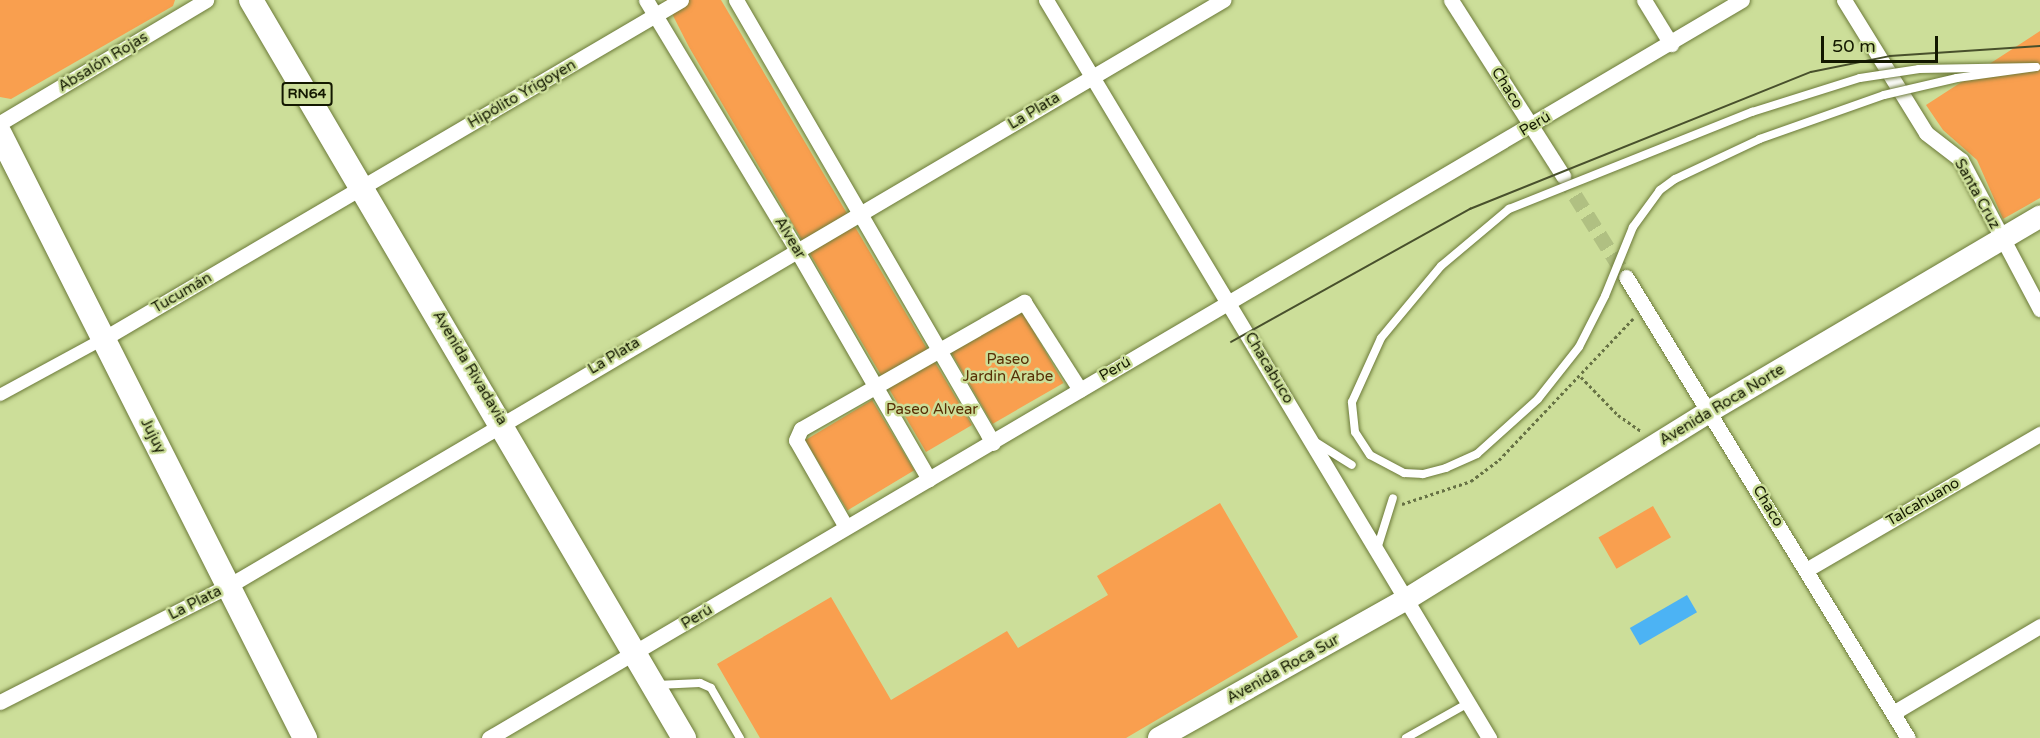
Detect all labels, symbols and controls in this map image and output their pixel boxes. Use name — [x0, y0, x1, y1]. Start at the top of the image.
scale bar — [1824, 24, 1941, 62]
street label: Absalón Rojas — [55, 28, 151, 96]
text: 50 m — [1832, 35, 1876, 57]
street label: Hipólito Yrigoyen — [465, 56, 579, 132]
street label: Chaco — [1487, 64, 1527, 112]
road number: RN64 — [282, 83, 332, 105]
street label: La Plata — [1005, 89, 1063, 133]
street label: Perú — [1516, 108, 1554, 140]
street label: Santa Cruz — [1950, 156, 2004, 232]
street label: Alvear — [771, 214, 809, 262]
street label: Tucumán — [149, 269, 215, 317]
street label: Avenida Rivadavia — [429, 308, 511, 428]
street label: Chacabuco — [1241, 329, 1297, 407]
street label: La Plata — [585, 334, 643, 378]
park label: Paseo Jardin Arabe — [963, 350, 1053, 385]
street label: Perú — [1096, 353, 1134, 385]
street label: Avenida Roca Norte — [1656, 361, 1788, 449]
park label: Paseo Alvear — [886, 401, 978, 419]
street label: Jujuy — [137, 415, 169, 457]
street label: Talcahuano — [1883, 474, 1963, 530]
street label: Chaco — [1749, 482, 1787, 530]
street label: La Plata — [165, 582, 225, 624]
street label: Perú — [678, 601, 716, 633]
street label: Avenida Roca Sur — [1224, 631, 1342, 707]

